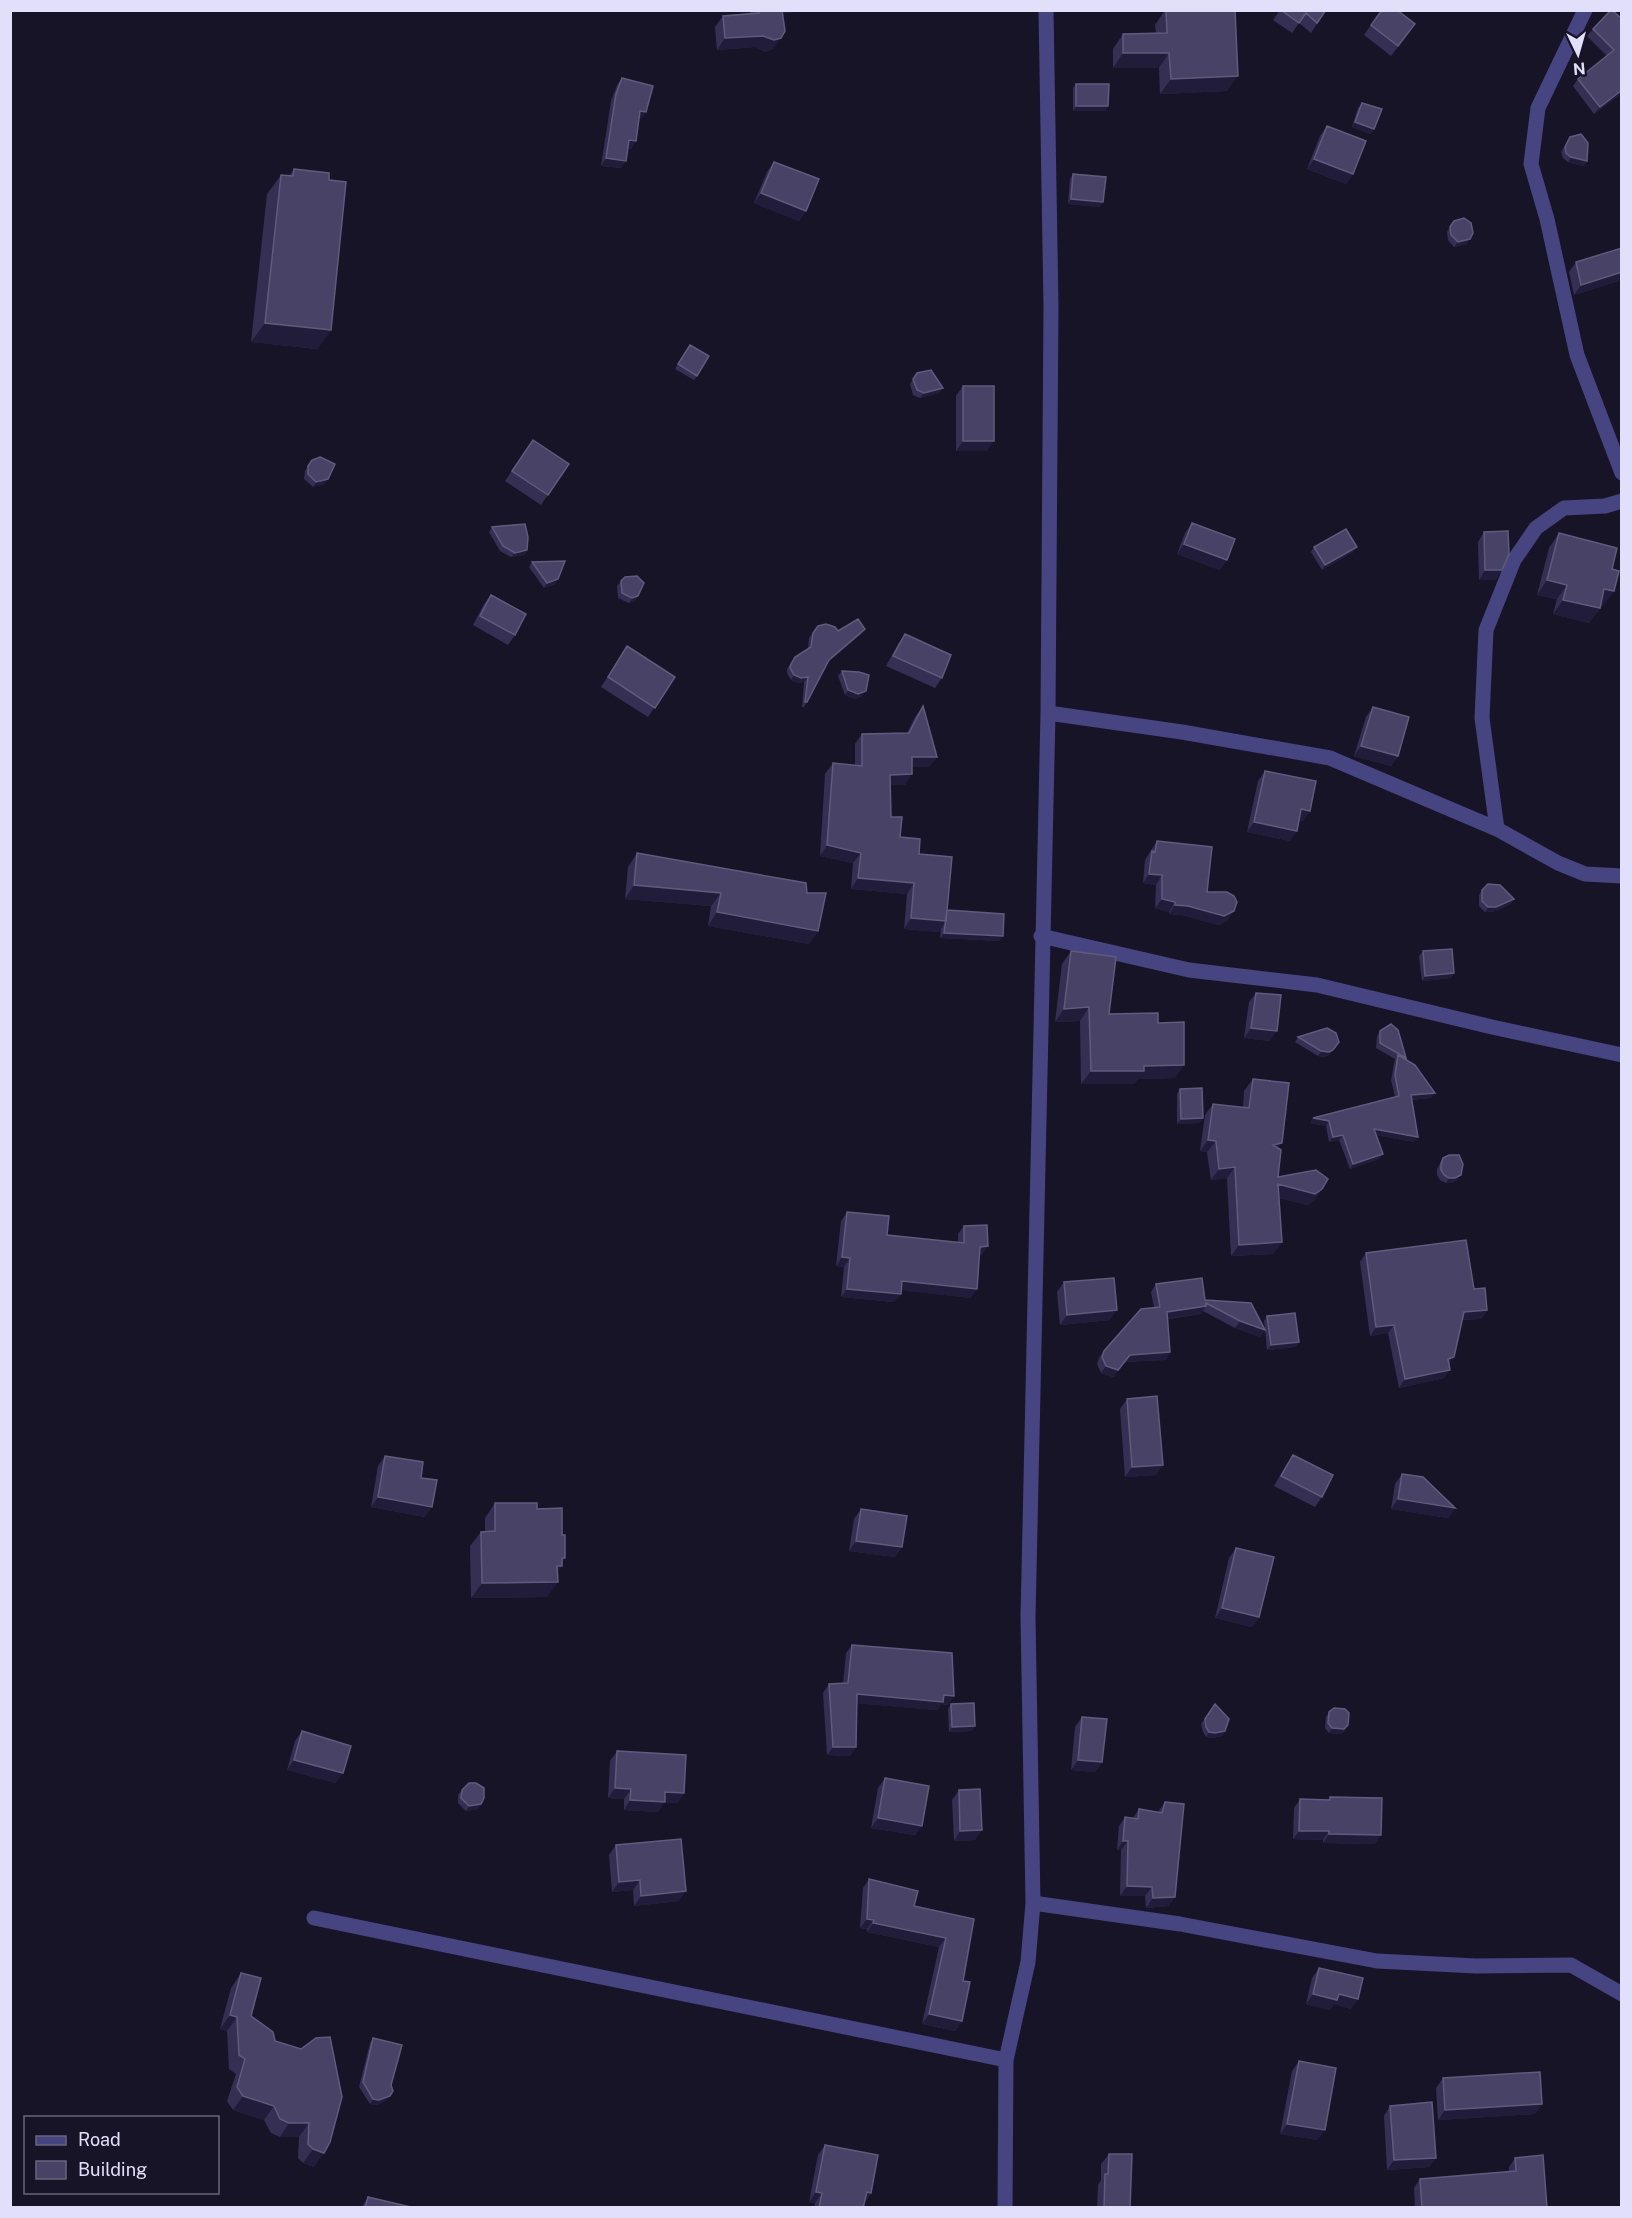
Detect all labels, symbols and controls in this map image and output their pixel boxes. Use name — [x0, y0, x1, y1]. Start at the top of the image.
north arrow — [1548, 24, 1608, 84]
text: N — [1572, 58, 1586, 78]
legend — [24, 2116, 219, 2194]
text: Road — [78, 2129, 121, 2150]
text: Building — [78, 2159, 147, 2180]

